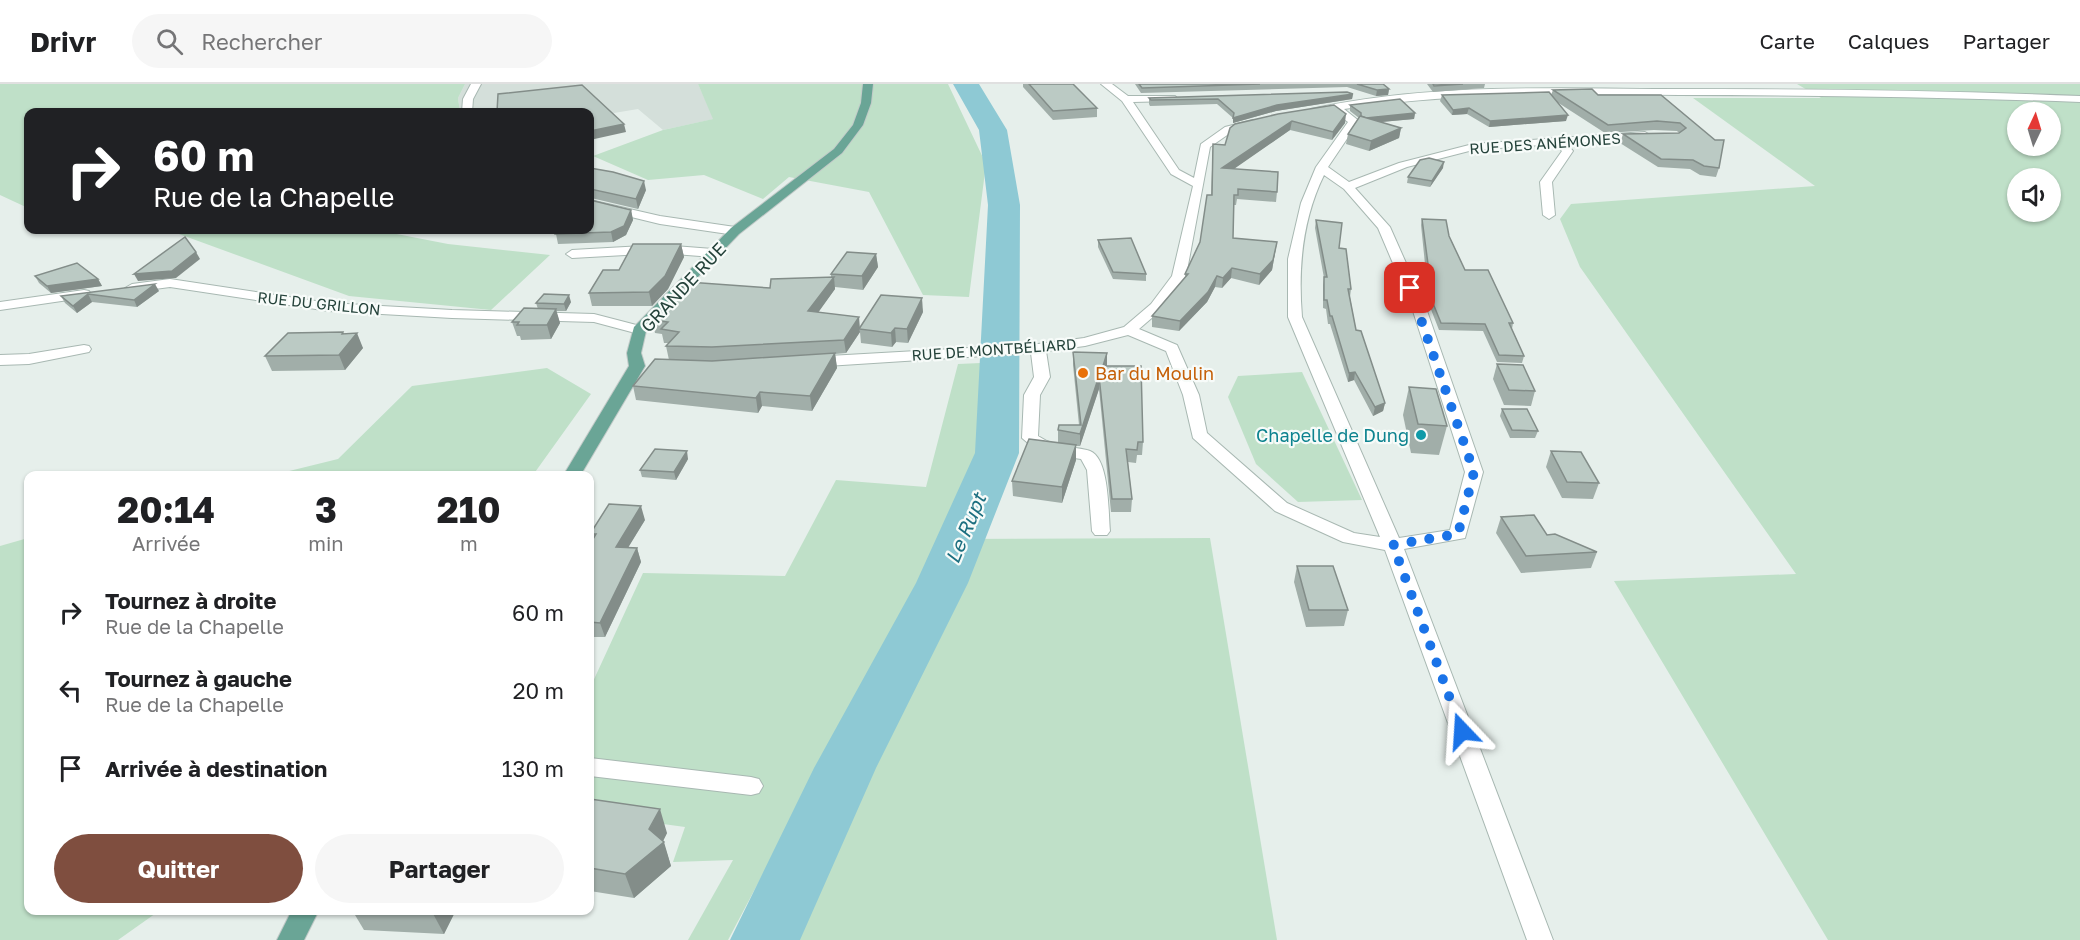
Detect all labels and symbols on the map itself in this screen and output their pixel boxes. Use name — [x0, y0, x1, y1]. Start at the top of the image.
north arrow — [2007, 102, 2061, 156]
street label: RUE DES ANÉMONES — [1469, 129, 1621, 157]
street label: GRANDE RUE — [636, 237, 730, 337]
pin — [1384, 262, 1435, 313]
street label: RUE DU GRILLON — [257, 288, 381, 318]
street label: RUE DE MONTBÉLIARD — [911, 334, 1077, 364]
place label: Bar du Moulin — [1095, 362, 1214, 384]
marker: Bar du Moulin — [1076, 366, 1090, 380]
place label: Chapelle de Dung — [1256, 424, 1409, 446]
marker: Chapelle de Dung — [1414, 428, 1428, 442]
water label: Le Rupt — [940, 488, 991, 566]
position arrow — [1430, 699, 1494, 763]

